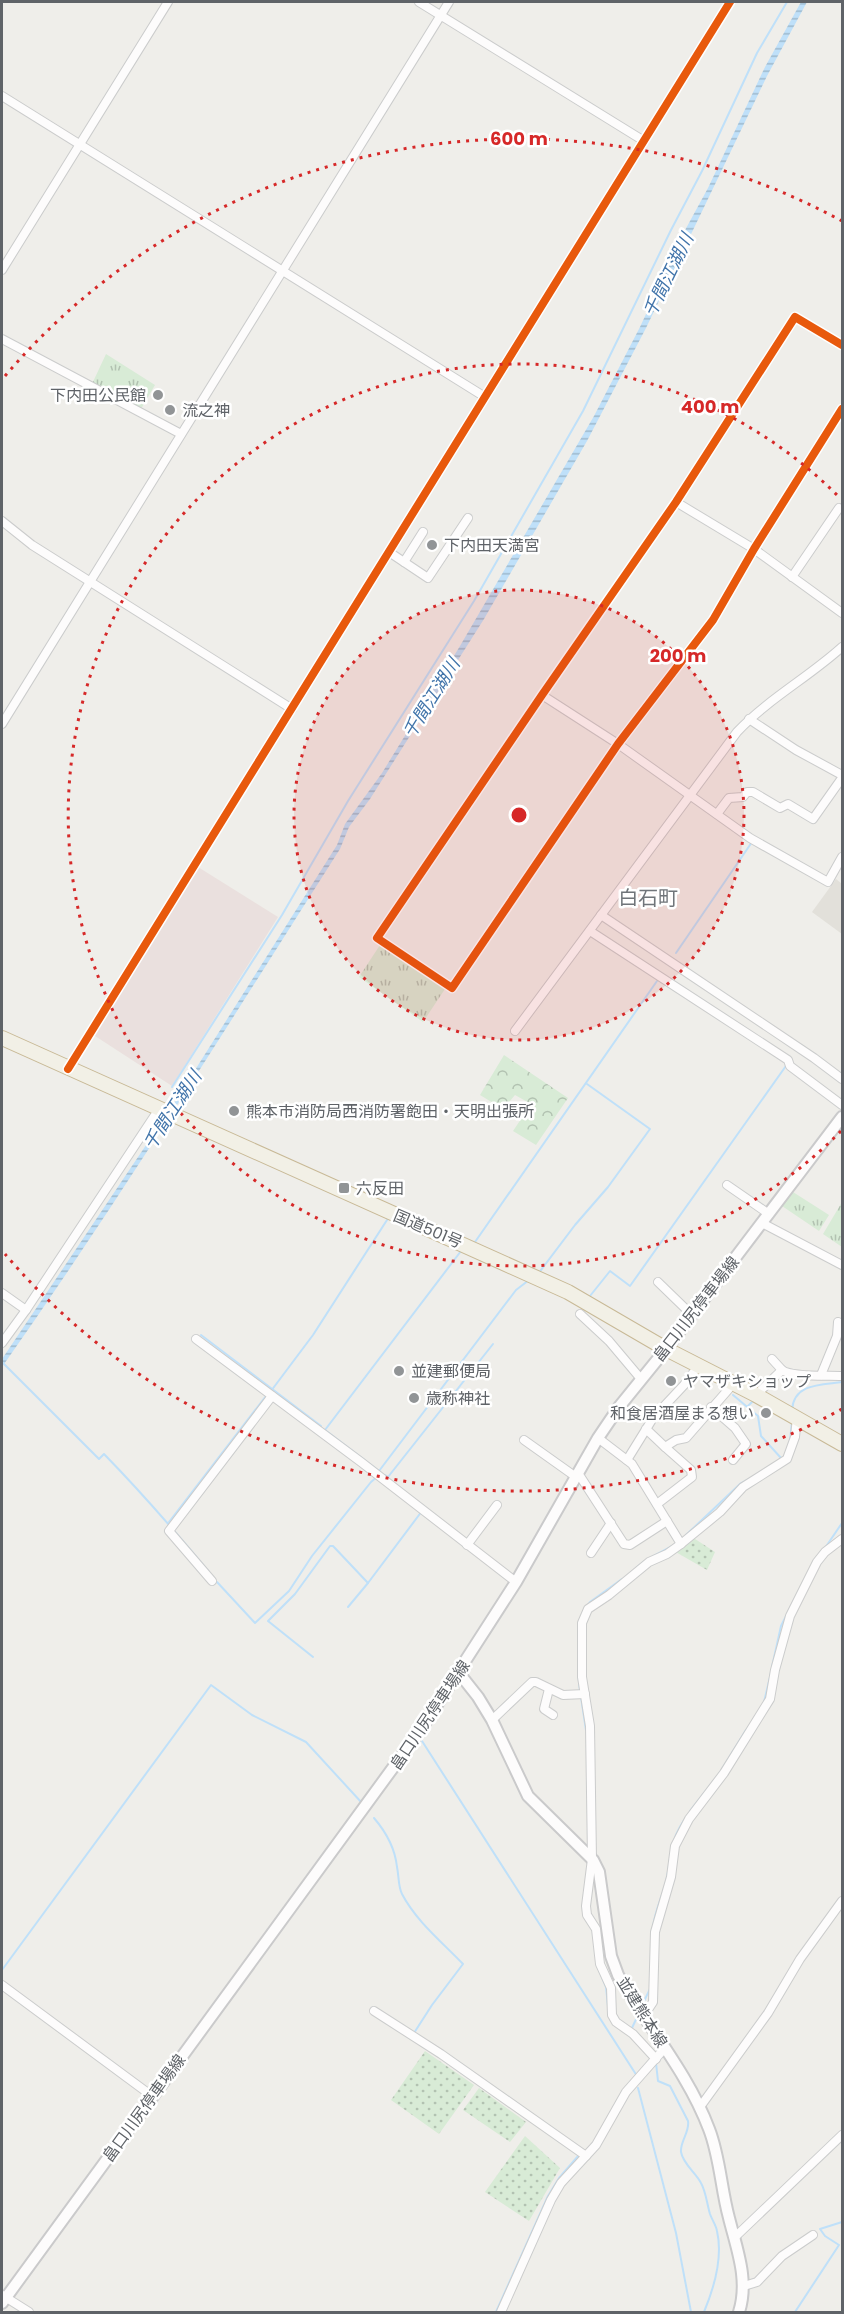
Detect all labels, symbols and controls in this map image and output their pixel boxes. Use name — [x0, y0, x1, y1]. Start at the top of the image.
text: 600 m — [490, 126, 548, 151]
water label: 千間江湖川 — [637, 227, 700, 321]
place label: 下内田公民館 — [50, 384, 146, 407]
marker: 下内田公民館 — [151, 388, 165, 402]
text: 400 m — [681, 394, 739, 419]
place label: 流之神 — [182, 399, 230, 422]
marker: 流之神 — [163, 403, 177, 417]
place label: 下内田天満宮 — [444, 534, 540, 557]
marker: 下内田天満宮 — [425, 538, 439, 552]
text: 200 m — [650, 643, 706, 668]
water label: 千間江湖川 — [397, 652, 467, 743]
centre of rings — [509, 805, 529, 825]
district label: 白石町 — [618, 884, 678, 912]
water label: 千間江湖川 — [137, 1064, 208, 1155]
place label: 熊本市消防局西消防署飽田・天明出張所 — [246, 1100, 534, 1123]
marker: 熊本市消防局西消防署飽田・天明出張所 — [227, 1104, 241, 1118]
place label: 六反田 — [356, 1177, 404, 1200]
marker: 六反田 — [337, 1181, 351, 1195]
street label: 国道501号 — [390, 1204, 466, 1254]
street label: 畠口川尻停車場線 — [648, 1251, 744, 1367]
place label: 並建郵便局 — [411, 1360, 491, 1383]
marker: 並建郵便局 — [392, 1364, 406, 1378]
place label: ヤマザキショップ — [683, 1370, 811, 1393]
marker: ヤマザキショップ — [664, 1374, 678, 1388]
place label: 歳称神社 — [426, 1387, 490, 1410]
marker: 歳称神社 — [407, 1391, 421, 1405]
place label: 和食居酒屋まる想い — [610, 1402, 754, 1425]
marker: 和食居酒屋まる想い — [759, 1406, 773, 1420]
street label: 畠口川尻停車場線 — [385, 1656, 475, 1774]
street label: 並建熊本線 — [611, 1972, 673, 2052]
street label: 畠口川尻停車場線 — [97, 2049, 191, 2167]

